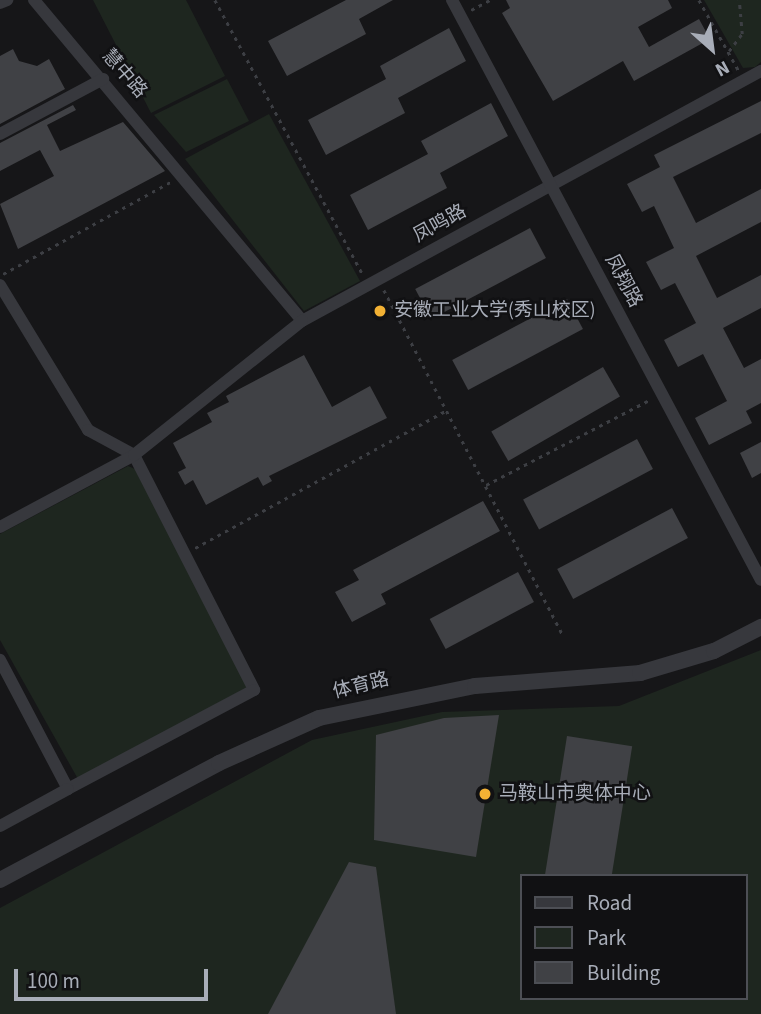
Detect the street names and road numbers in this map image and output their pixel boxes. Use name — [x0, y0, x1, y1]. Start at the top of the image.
street label: 慧中路 — [97, 45, 151, 103]
street label: 凤鸣路 — [410, 200, 470, 248]
street label: 凤翔路 — [600, 250, 646, 312]
street label: 体育路 — [331, 668, 391, 704]

